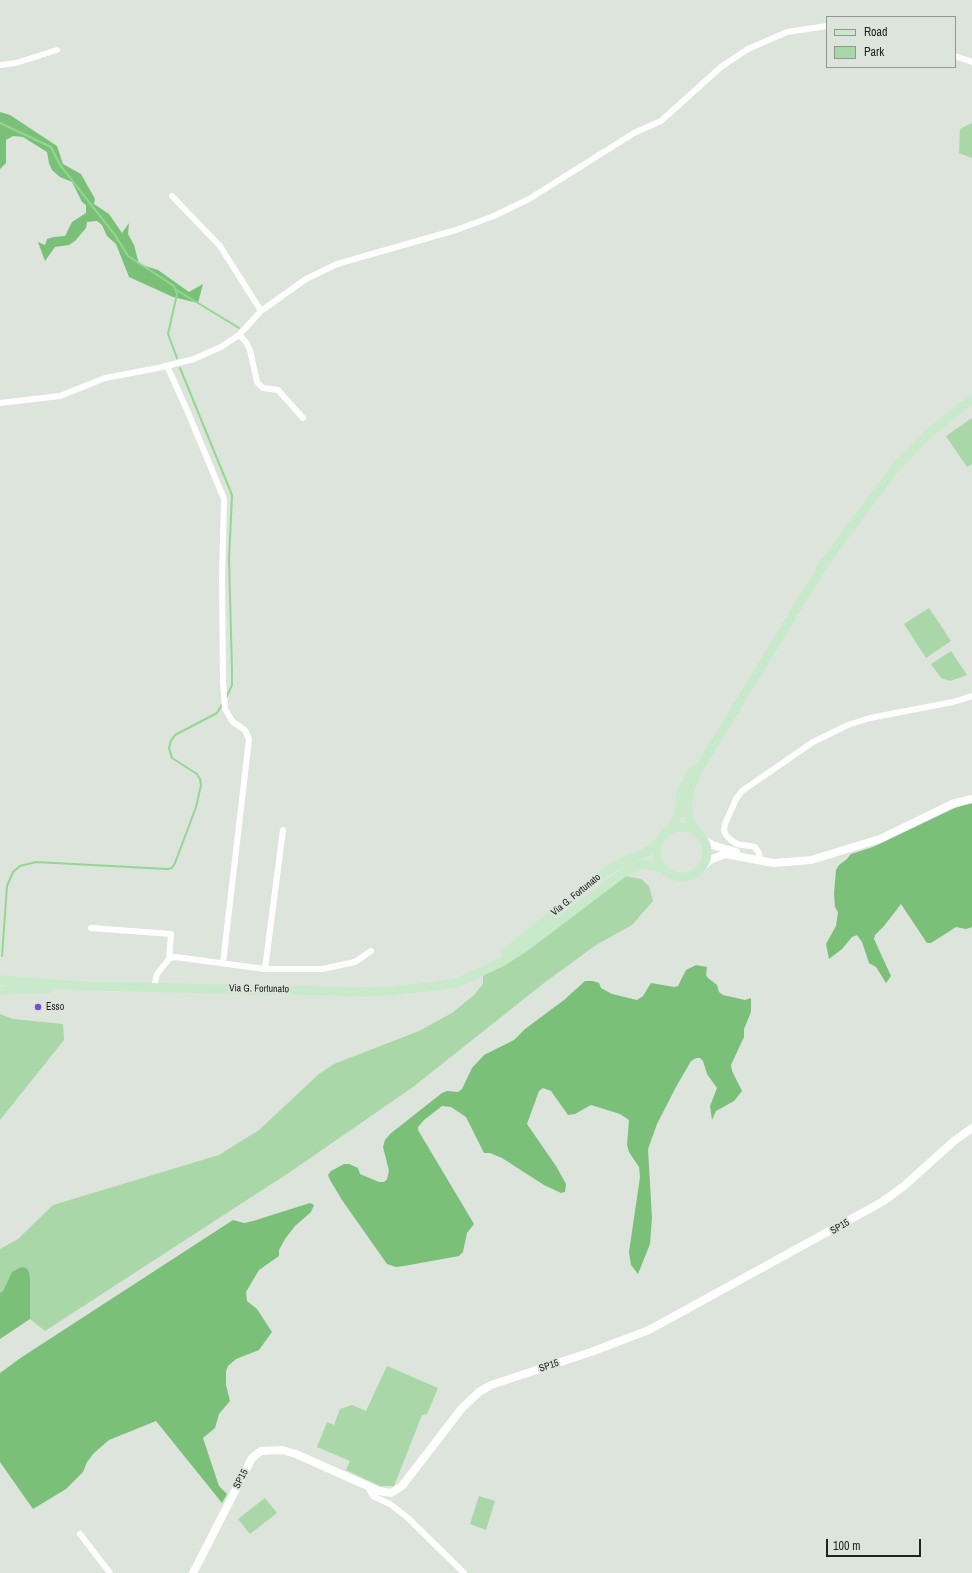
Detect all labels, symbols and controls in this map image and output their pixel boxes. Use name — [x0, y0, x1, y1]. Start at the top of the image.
legend — [826, 16, 956, 68]
text: Road — [864, 24, 888, 40]
text: Park — [864, 44, 884, 60]
street label: Via G. Fortunato — [549, 871, 603, 919]
street label: Via G. Fortunato — [229, 982, 289, 996]
place label: Esso — [46, 1001, 64, 1013]
marker: Esso — [33, 1002, 43, 1012]
street label: SP15 — [828, 1217, 852, 1237]
street label: SP15 — [538, 1357, 560, 1375]
street label: SP15 — [231, 1467, 251, 1491]
scale bar — [828, 1531, 923, 1557]
text: 100 m — [833, 1538, 860, 1554]

